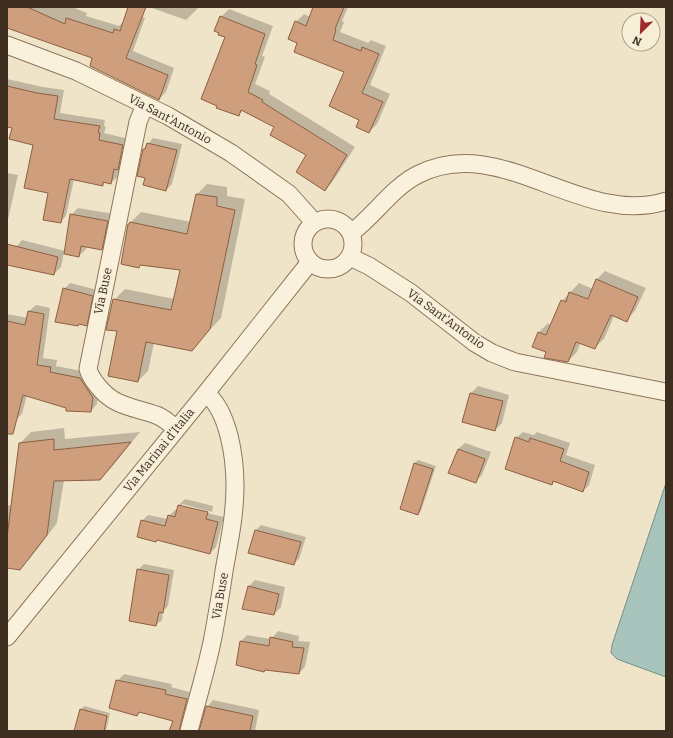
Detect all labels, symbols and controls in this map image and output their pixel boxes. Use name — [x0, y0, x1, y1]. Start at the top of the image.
north arrow — [621, 12, 661, 52]
text: N — [630, 33, 644, 48]
street label: Via Sant'Antonio — [126, 91, 214, 147]
street label: Via Buse — [91, 266, 115, 316]
street label: Via Sant'Antonio — [405, 286, 488, 352]
street label: Via Marinai d'Italia — [121, 405, 197, 495]
street label: Via Buse — [209, 571, 231, 621]

